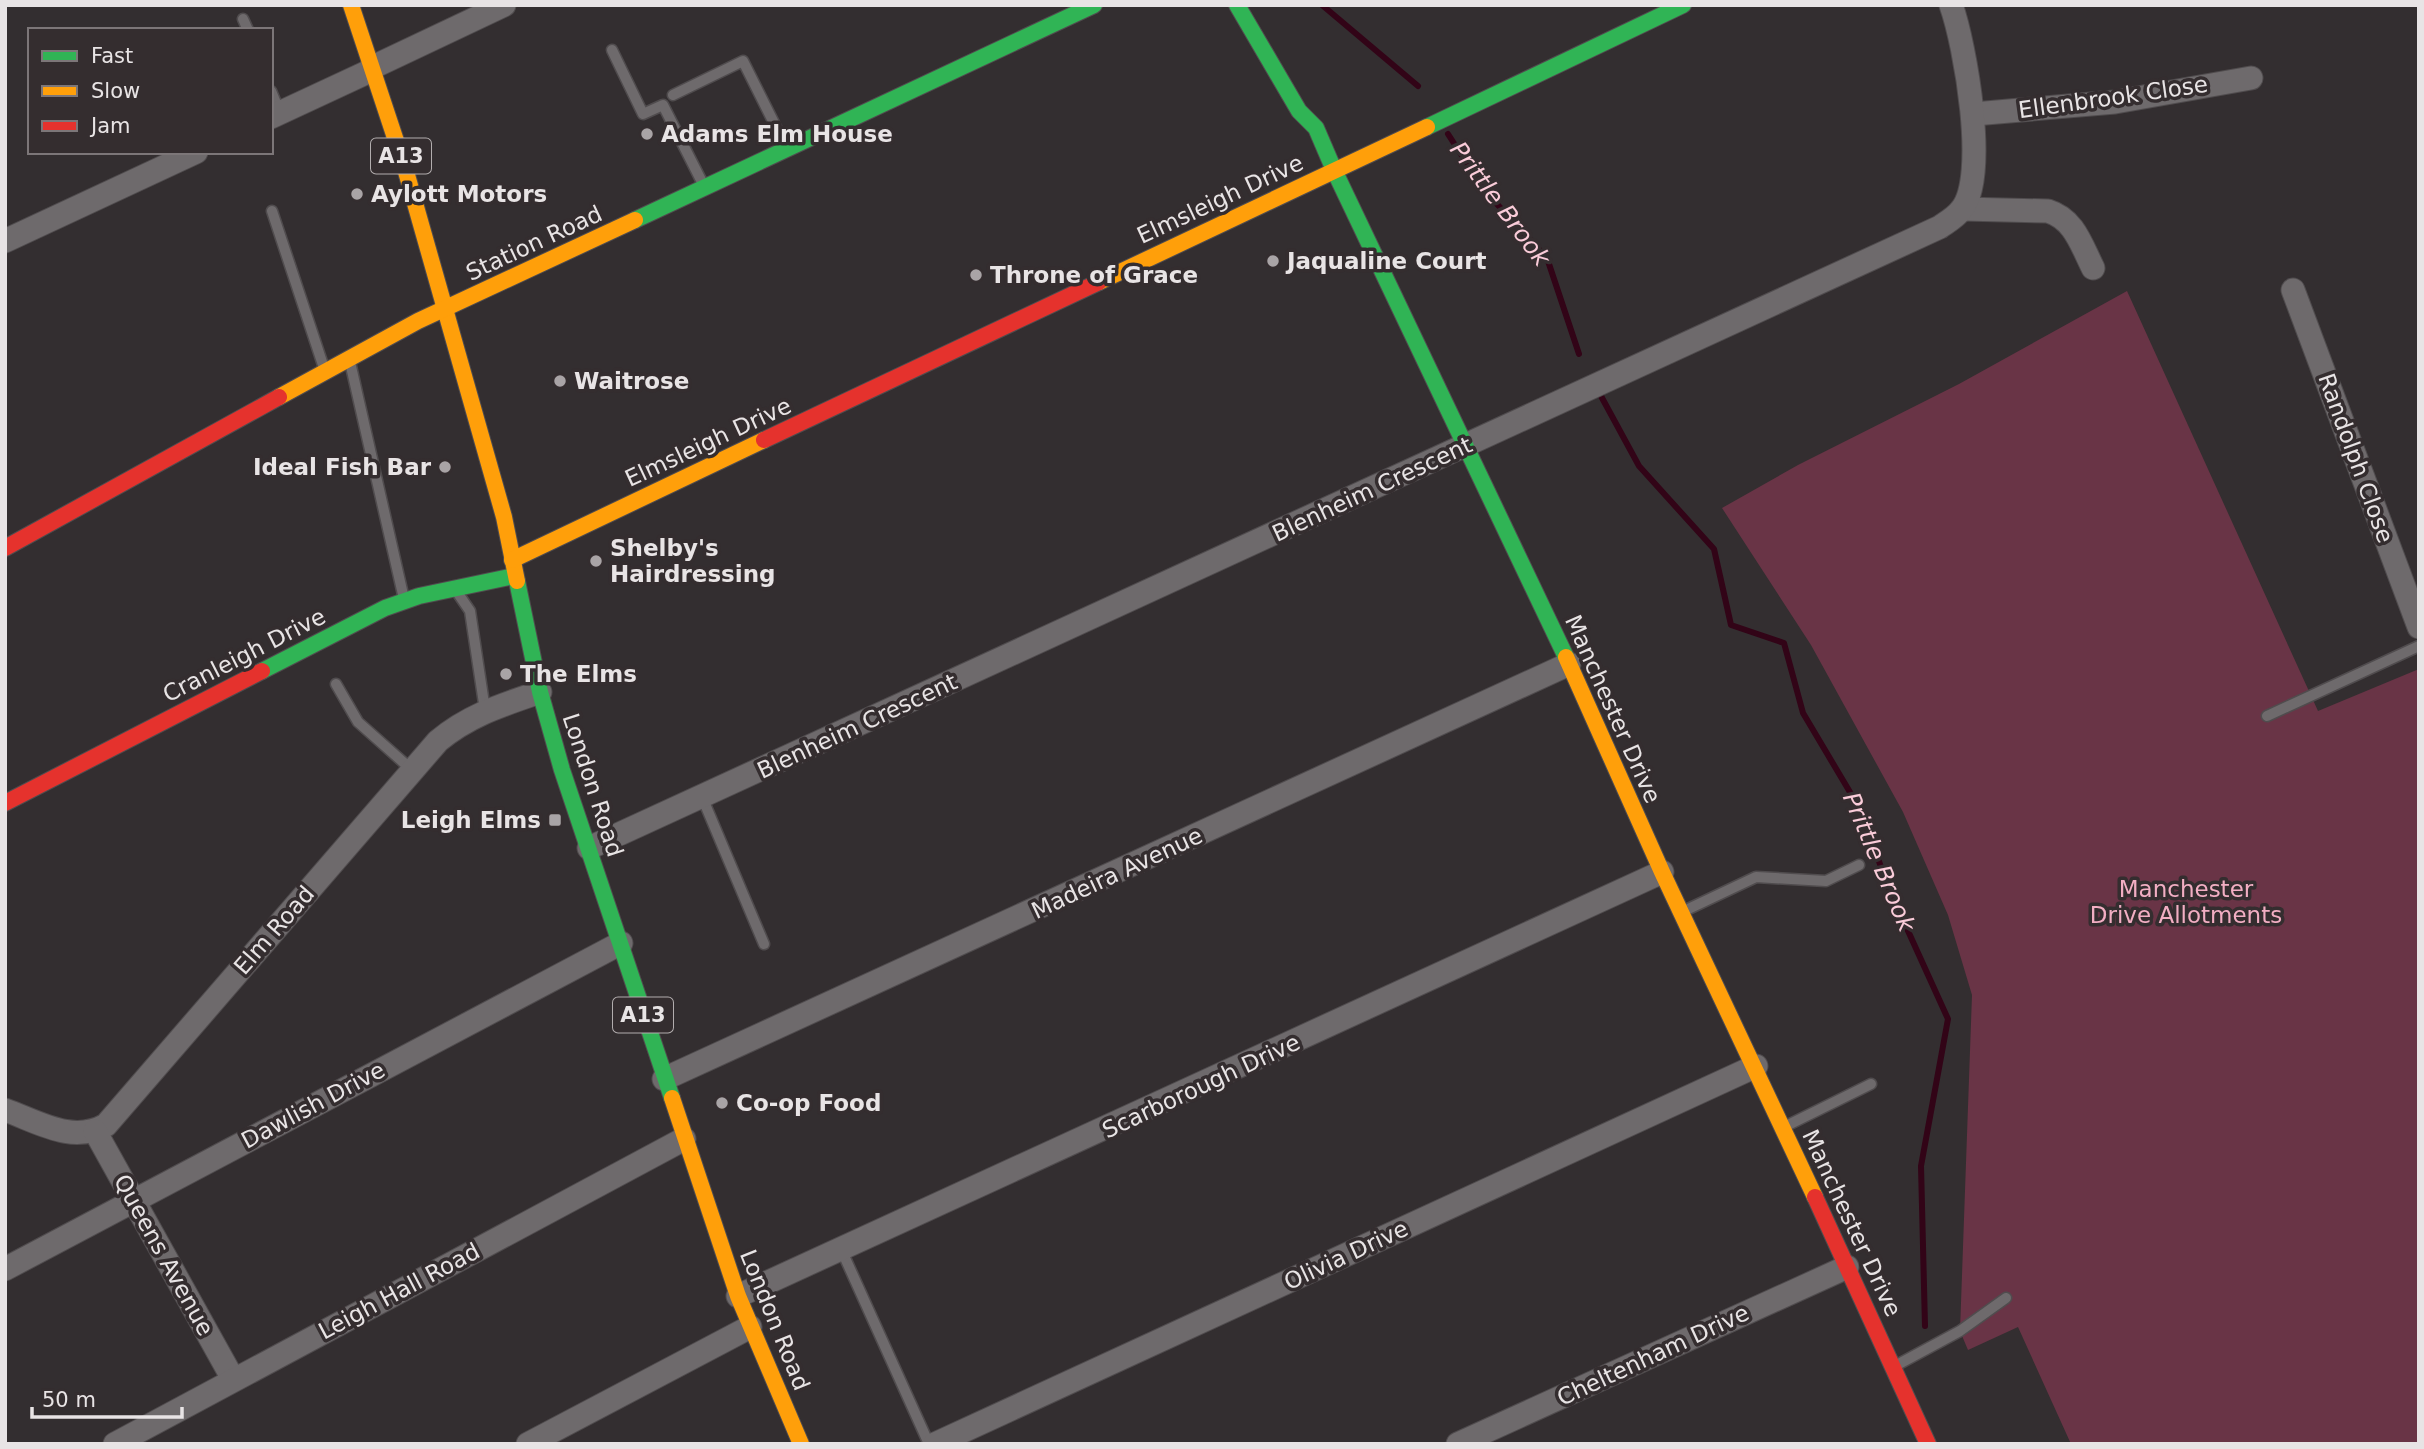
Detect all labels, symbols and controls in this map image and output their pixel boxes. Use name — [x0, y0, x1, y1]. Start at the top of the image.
legend — [28, 28, 273, 154]
text: Fast — [91, 44, 133, 68]
street label: Ellenbrook Close — [2017, 71, 2209, 123]
text: Slow — [91, 79, 140, 103]
text: Jam — [89, 114, 131, 138]
place label: Adams Elm House — [661, 121, 893, 147]
marker: Adams Elm House — [639, 126, 655, 142]
water label: Prittle Brook — [1444, 136, 1557, 273]
road number: A13 — [371, 138, 431, 174]
street label: Elmsleigh Drive — [1133, 149, 1307, 249]
place label: Aylott Motors — [371, 181, 547, 207]
marker: Aylott Motors — [349, 186, 365, 202]
street label: Station Road — [462, 200, 606, 286]
place label: Jaqualine Court — [1285, 248, 1487, 274]
marker: Jaqualine Court — [1265, 253, 1281, 269]
place label: Throne of Grace — [990, 262, 1198, 288]
marker: Throne of Grace — [968, 267, 984, 283]
place label: Waitrose — [574, 368, 689, 394]
street label: Randolph Close — [2313, 370, 2399, 546]
marker: Waitrose — [552, 373, 568, 389]
street label: Elmsleigh Drive — [621, 392, 795, 492]
street label: Blenheim Crescent — [1268, 431, 1476, 547]
place label: Ideal Fish Bar — [253, 454, 432, 480]
marker: Ideal Fish Bar — [437, 459, 453, 475]
place label: Shelby's Hairdressing — [610, 535, 776, 587]
marker: Shelby's Hairdressing — [588, 553, 604, 569]
street label: Cranleigh Drive — [158, 603, 330, 707]
street label: Manchester Drive — [1560, 611, 1666, 807]
place label: The Elms — [520, 661, 637, 687]
marker: The Elms — [498, 666, 514, 682]
street label: Blenheim Crescent — [753, 668, 961, 784]
street label: London Road — [558, 710, 628, 860]
water label: Prittle Brook — [1837, 788, 1921, 937]
place label: Leigh Elms — [401, 807, 541, 833]
marker: Leigh Elms — [547, 812, 563, 828]
street label: Madeira Avenue — [1027, 822, 1207, 924]
park label: Manchester Drive Allotments — [2090, 876, 2282, 928]
street label: Elm Road — [229, 881, 319, 979]
road number: A13 — [613, 998, 673, 1032]
street label: Scarborough Drive — [1098, 1029, 1304, 1143]
street label: Dawlish Drive — [237, 1056, 389, 1154]
place label: Co-op Food — [736, 1090, 881, 1116]
marker: Co-op Food — [714, 1095, 730, 1111]
street label: Manchester Drive — [1797, 1125, 1907, 1321]
street label: Queens Avenue — [109, 1170, 219, 1340]
street label: Olivia Drive — [1280, 1215, 1412, 1295]
street label: Leigh Hall Road — [314, 1238, 484, 1344]
street label: London Road — [735, 1246, 815, 1394]
street label: Cheltenham Drive — [1553, 1299, 1753, 1411]
scale bar — [32, 1376, 182, 1420]
text: 50 m — [42, 1388, 96, 1412]

